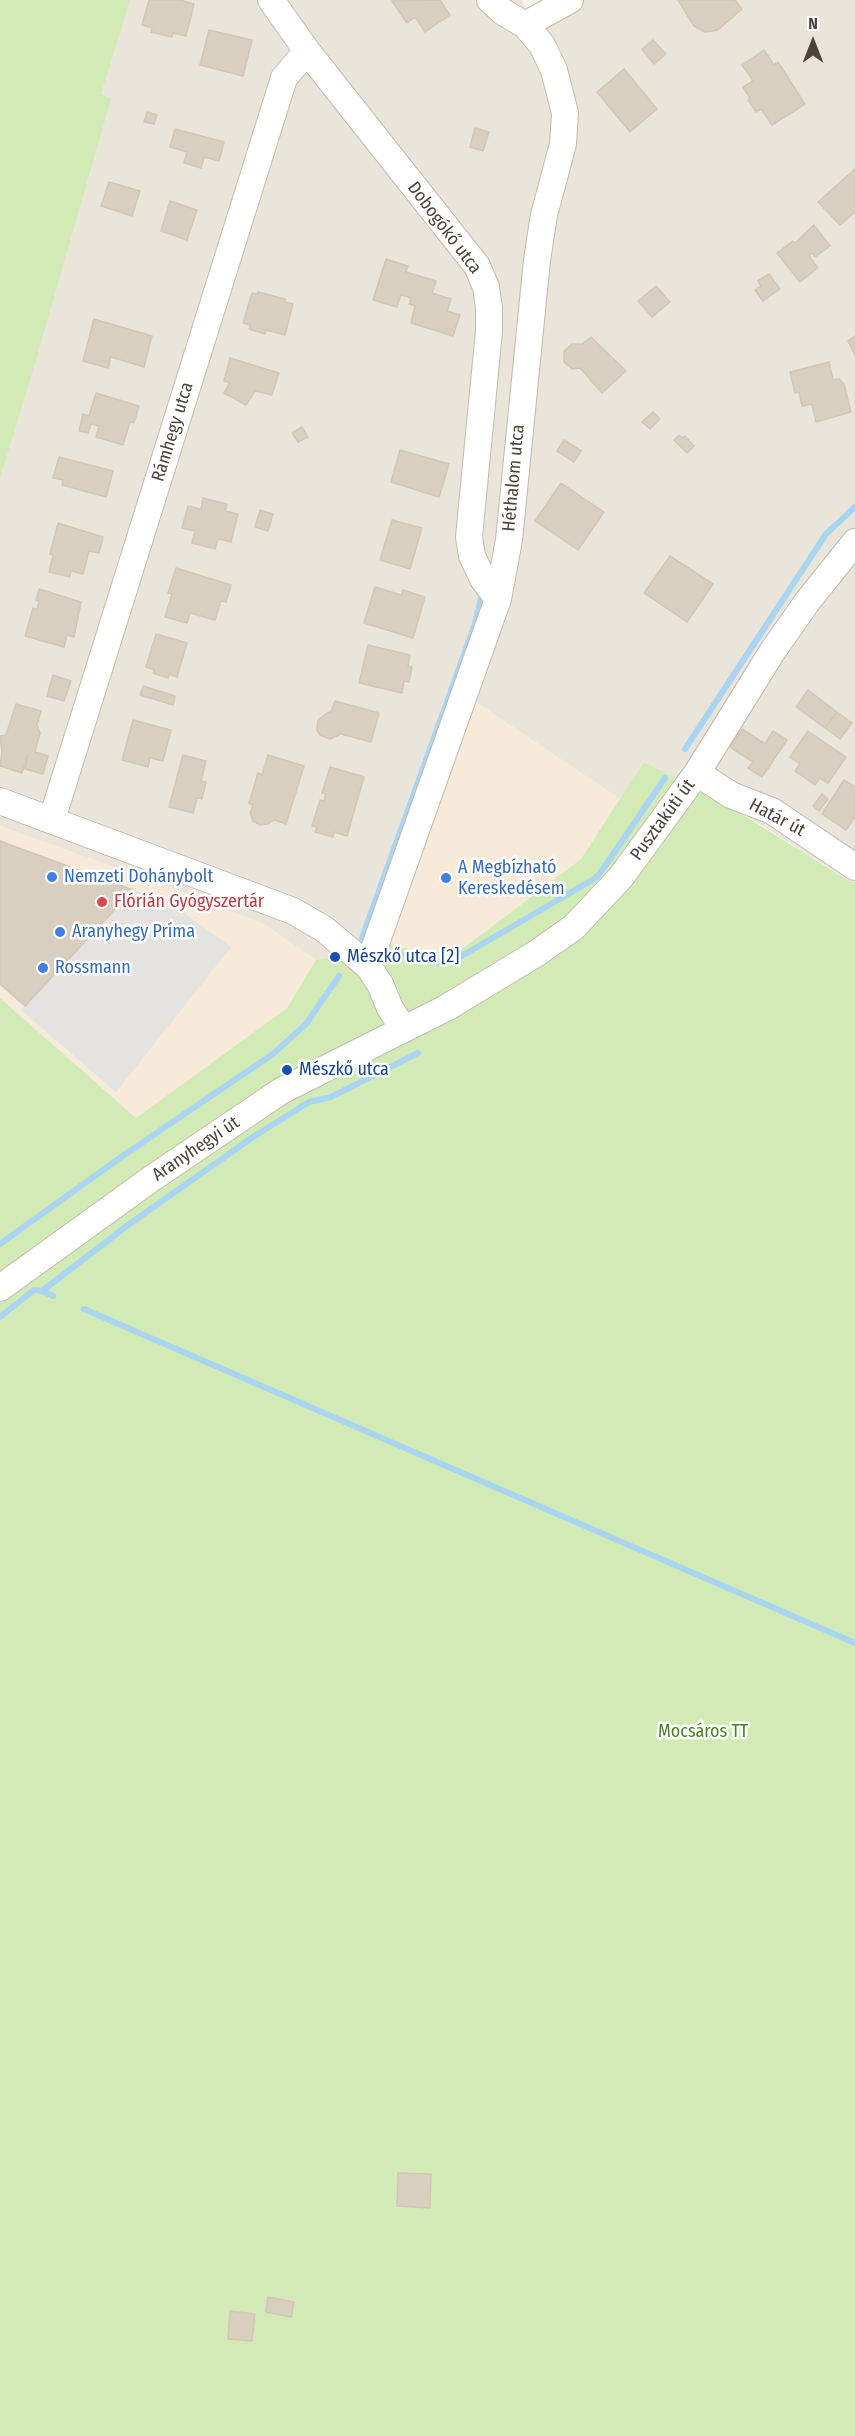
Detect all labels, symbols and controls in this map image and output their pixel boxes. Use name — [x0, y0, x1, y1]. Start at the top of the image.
north arrow — [783, 12, 843, 72]
text: N — [808, 14, 818, 33]
street label: Dobogókő utca — [402, 178, 486, 278]
street label: Rámhegy utca — [148, 380, 198, 484]
street label: Héthalom utca — [499, 424, 529, 532]
street label: Pusztakúti út — [626, 775, 700, 865]
street label: Határ út — [745, 794, 809, 842]
place label: A Megbízható Kereskedésem — [458, 857, 565, 900]
place label: Nemzeti Dohánybolt — [64, 866, 213, 888]
marker: Nemzeti Dohánybolt — [45, 870, 59, 884]
marker: A Megbízható Kereskedésem — [439, 871, 453, 885]
place label: Flórián Gyógyszertár — [114, 891, 264, 913]
marker: Flórián Gyógyszertár — [95, 895, 109, 909]
place label: Aranyhegy Príma — [72, 921, 195, 943]
marker: Aranyhegy Príma — [53, 925, 67, 939]
place label: Mészkő utca [2] — [347, 946, 459, 968]
marker: Mészkő utca [2] — [328, 950, 342, 964]
place label: Rossmann — [55, 957, 131, 979]
marker: Rossmann — [36, 961, 50, 975]
place label: Mészkő utca — [299, 1059, 389, 1081]
marker: Mészkő utca — [280, 1063, 294, 1077]
street label: Aranyhegyi út — [148, 1112, 244, 1186]
park label: Mocsáros TT — [658, 1721, 748, 1743]

